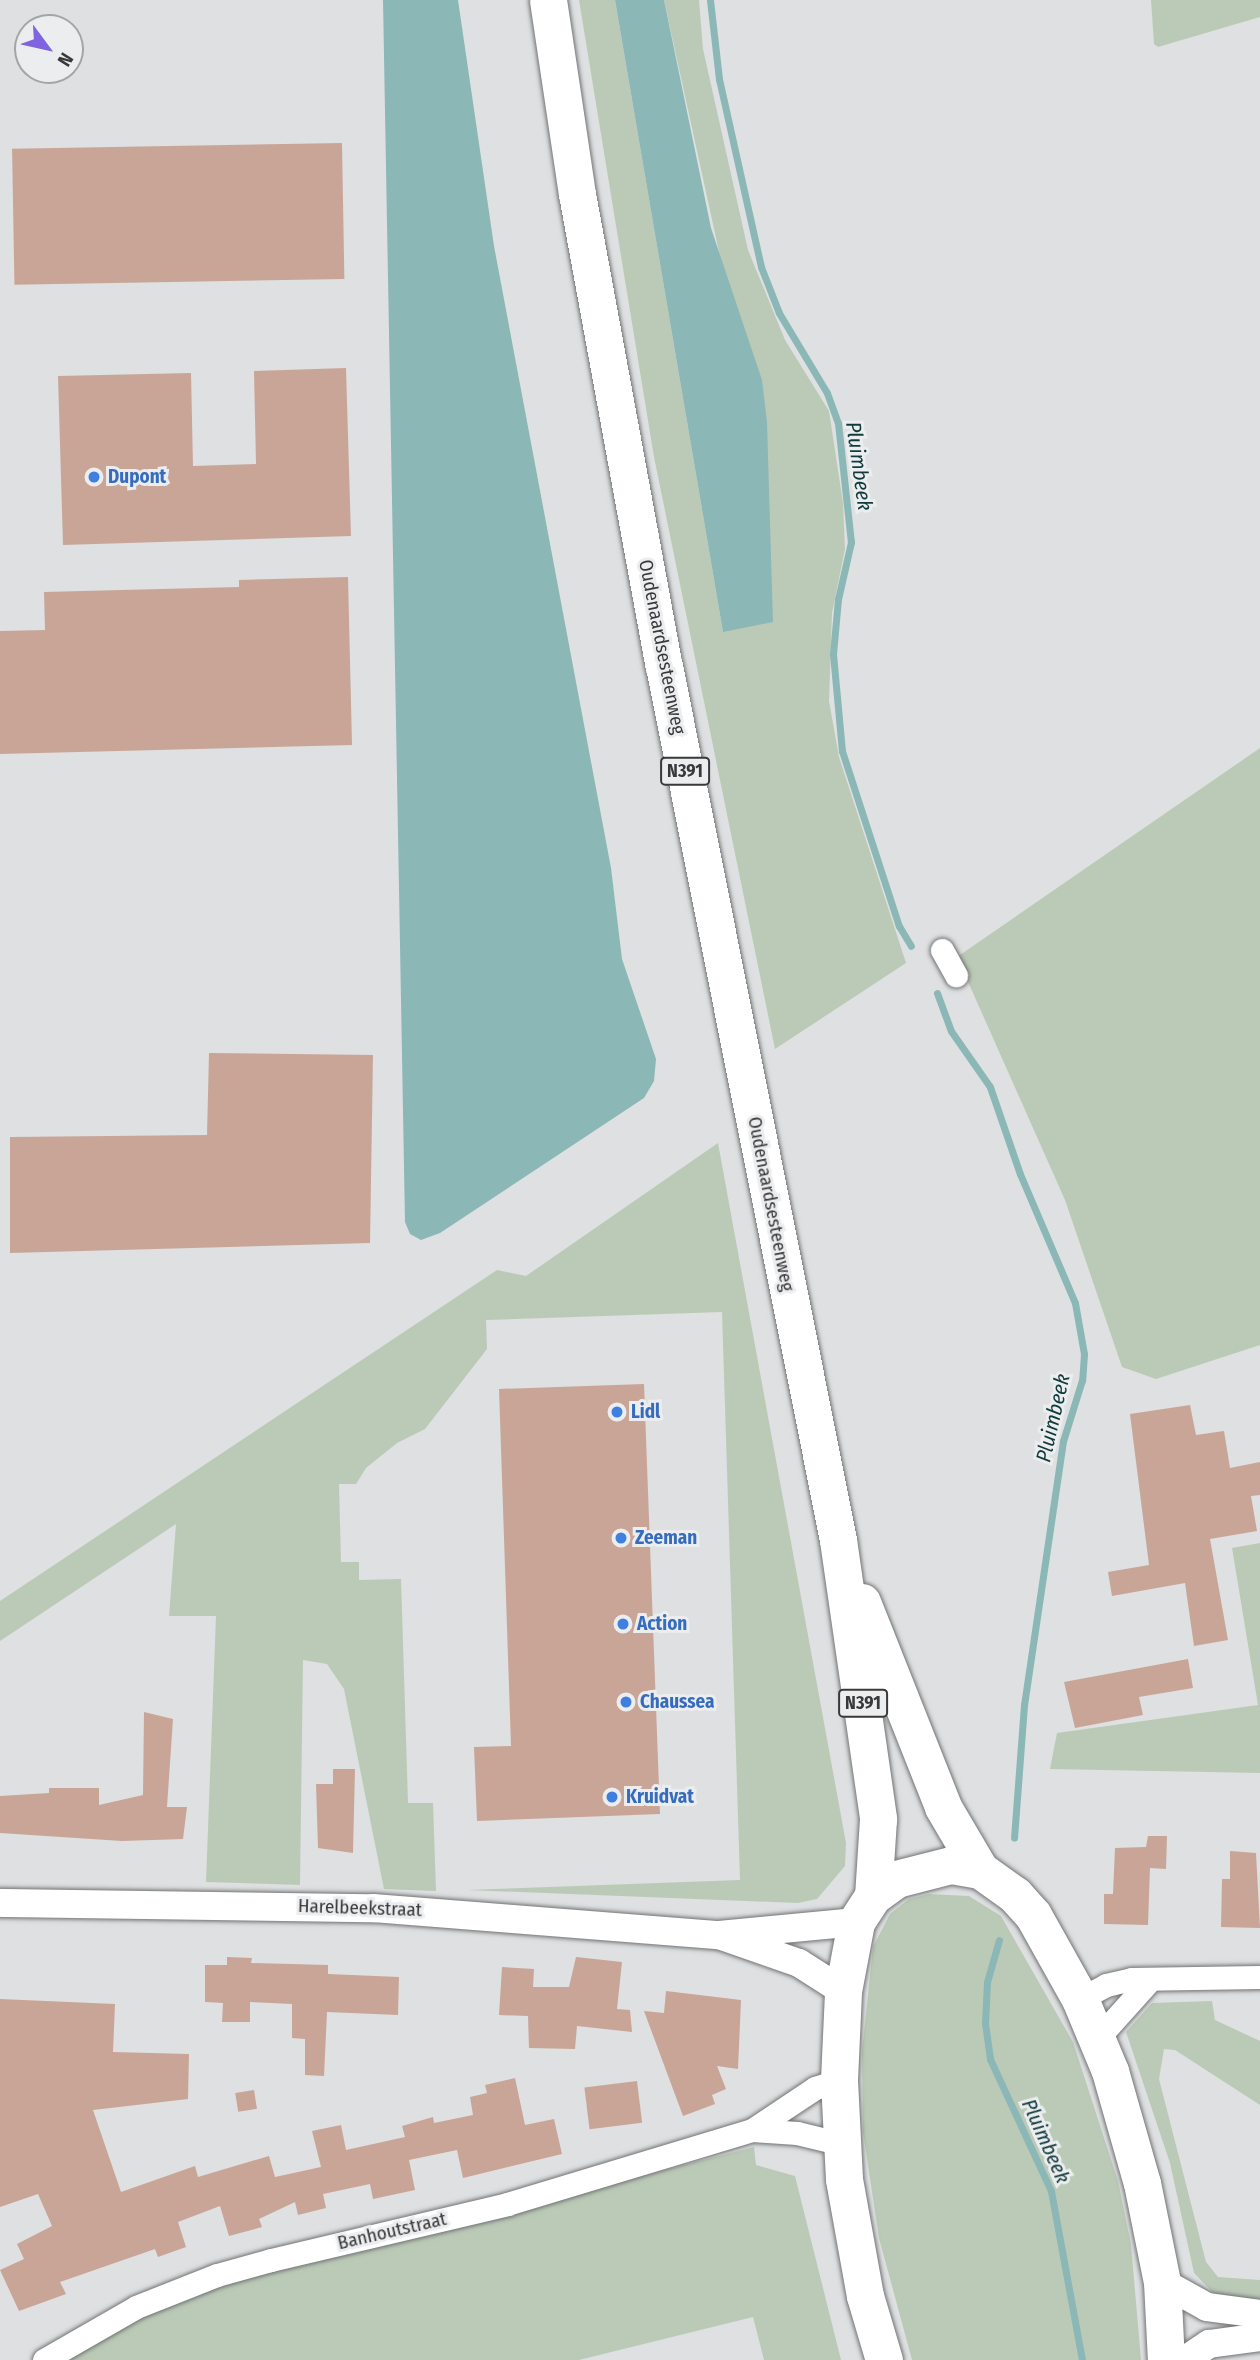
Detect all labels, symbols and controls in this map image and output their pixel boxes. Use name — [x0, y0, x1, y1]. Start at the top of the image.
north arrow — [14, 14, 84, 84]
text: N — [53, 49, 78, 71]
water label: Pluimbeek — [840, 420, 878, 512]
place label: Dupont — [108, 466, 166, 488]
marker: Dupont — [86, 469, 102, 485]
street label: Oudenaardsesteenweg — [634, 558, 690, 736]
road number: N391 — [659, 756, 711, 786]
street label: Oudenaardsesteenweg — [743, 1115, 799, 1293]
water label: Pluimbeek — [1031, 1372, 1075, 1464]
place label: Lidl — [631, 1401, 660, 1423]
marker: Lidl — [609, 1404, 625, 1420]
place label: Zeeman — [635, 1527, 697, 1549]
marker: Zeeman — [613, 1530, 629, 1546]
place label: Action — [637, 1613, 687, 1635]
marker: Action — [615, 1616, 631, 1632]
road number: N391 — [837, 1688, 889, 1718]
place label: Chaussea — [640, 1691, 714, 1713]
marker: Chaussea — [618, 1694, 634, 1710]
place label: Kruidvat — [626, 1786, 694, 1808]
marker: Kruidvat — [604, 1789, 620, 1805]
street label: Harelbeekstraat — [298, 1894, 422, 1922]
water label: Pluimbeek — [1016, 2095, 1076, 2187]
street label: Banhoutstraat — [335, 2207, 449, 2255]

